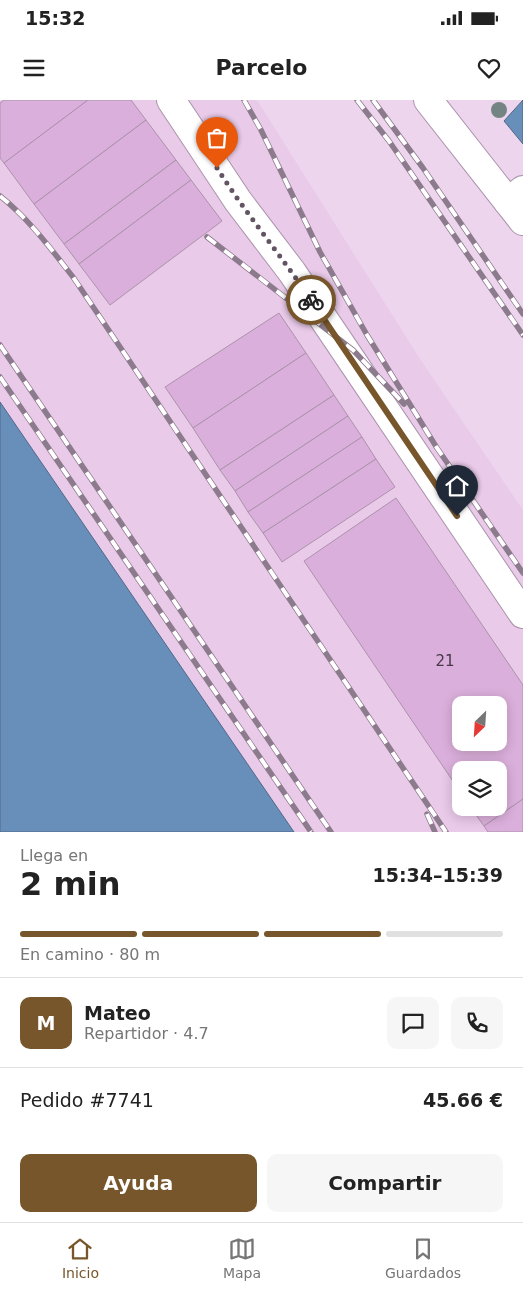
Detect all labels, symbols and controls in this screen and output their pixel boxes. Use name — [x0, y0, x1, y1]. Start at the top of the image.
text: 15:32 — [25, 7, 85, 29]
icon: menu — [20, 54, 48, 82]
icon: heart — [475, 54, 503, 82]
text: Parcelo — [216, 55, 307, 80]
pin — [196, 117, 238, 168]
icon: bag — [203, 124, 231, 152]
courier — [286, 275, 336, 325]
icon: bike — [297, 286, 325, 314]
pin — [436, 465, 478, 516]
icon: home — [443, 472, 471, 500]
house number: 21 — [435, 652, 455, 670]
north arrow — [452, 696, 508, 751]
map controls — [452, 696, 507, 816]
button: layers — [452, 761, 507, 816]
text: Llega en — [20, 846, 88, 865]
text: 15:34–15:39 — [373, 864, 503, 886]
text: 2 min — [20, 865, 121, 903]
text: En camino · 80 m — [20, 945, 160, 964]
button: chat — [387, 997, 439, 1049]
button: phone — [451, 997, 503, 1049]
text: Mateo — [84, 1002, 151, 1024]
text: M — [37, 1012, 55, 1034]
text: Repartidor · 4.7 — [84, 1024, 209, 1043]
text: Pedido #7741 — [20, 1089, 154, 1111]
text: 45.66 € — [423, 1089, 503, 1111]
button: Ayuda — [20, 1154, 257, 1212]
button: Compartir — [267, 1154, 503, 1212]
tab: Inicio — [62, 1235, 99, 1281]
tab: Mapa — [223, 1235, 261, 1281]
tab: Guardados — [385, 1235, 461, 1281]

